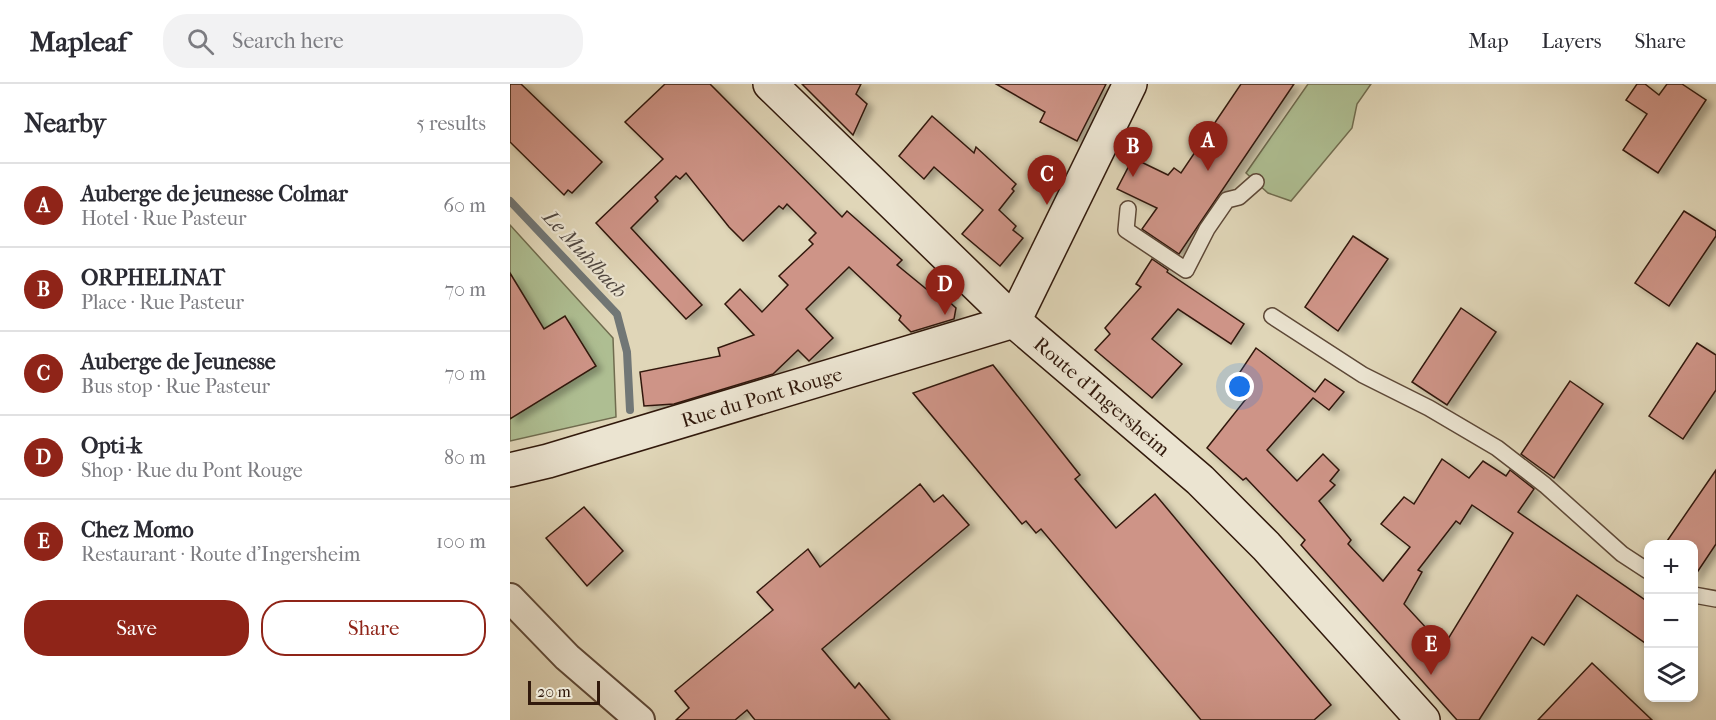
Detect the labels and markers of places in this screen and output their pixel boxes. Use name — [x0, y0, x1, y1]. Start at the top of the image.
pin: A — [1188, 122, 1228, 171]
pin: B — [1114, 128, 1152, 177]
pin: C — [1028, 156, 1066, 205]
pin: D — [926, 266, 964, 315]
pin: E — [1412, 626, 1450, 675]

